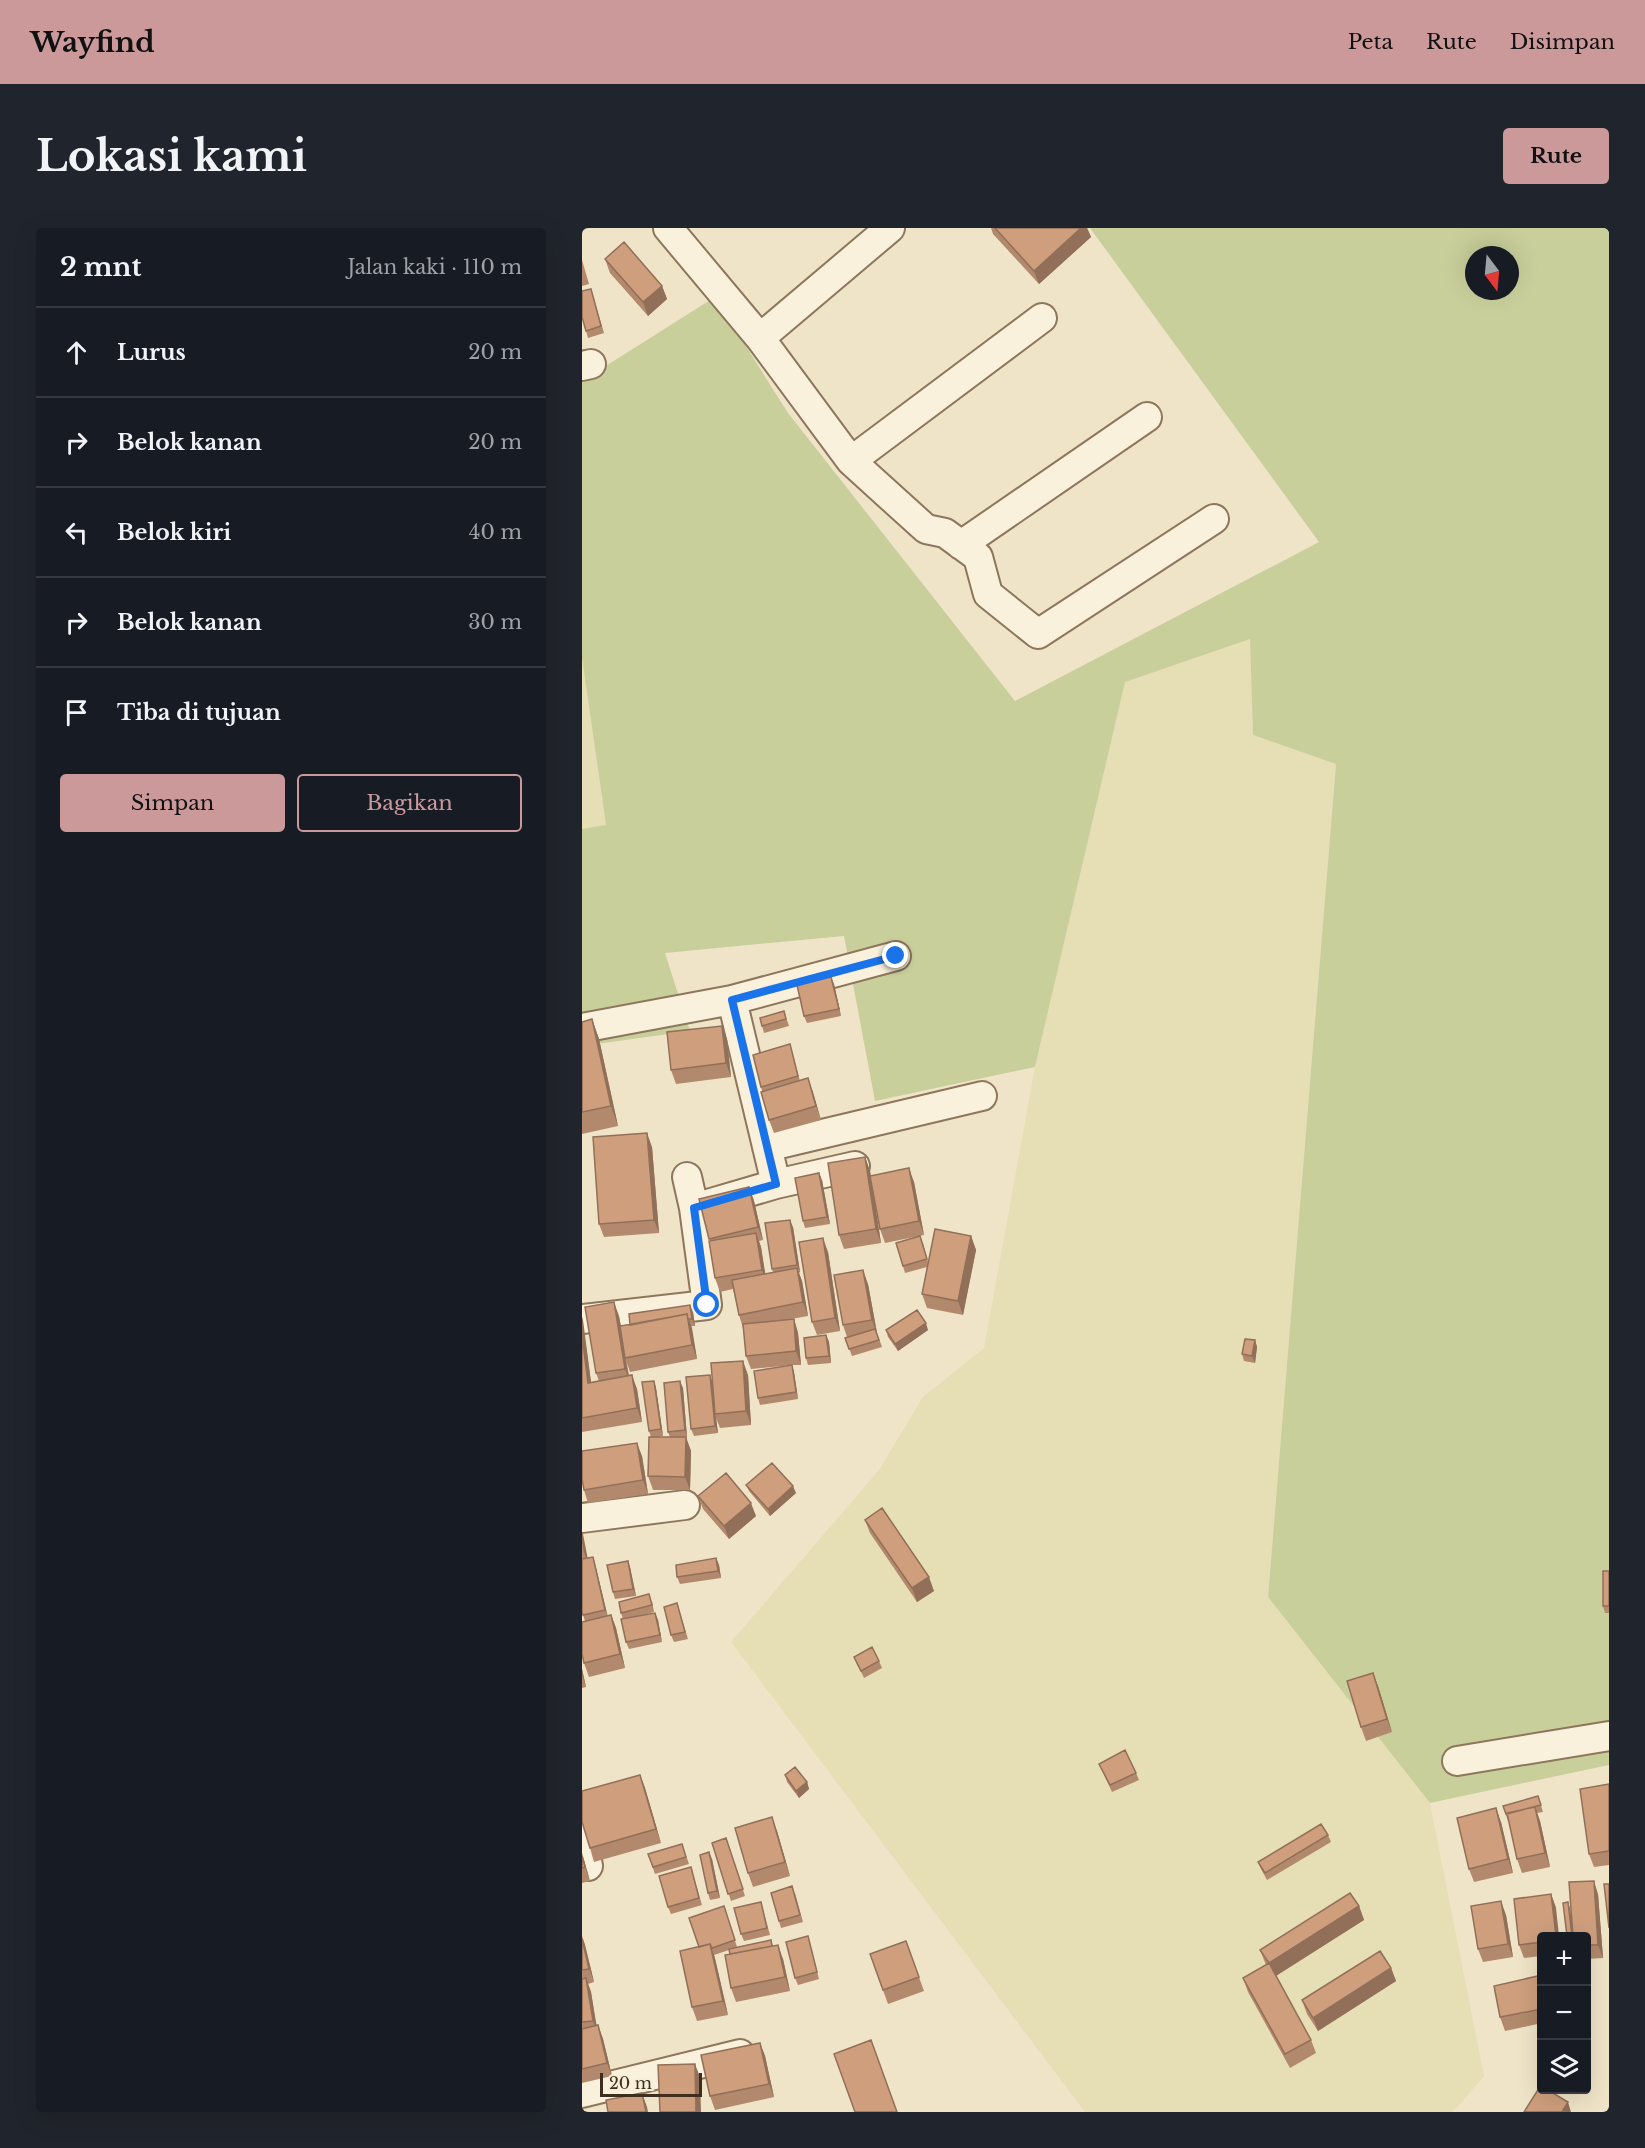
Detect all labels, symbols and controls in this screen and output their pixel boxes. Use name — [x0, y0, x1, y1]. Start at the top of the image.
text: Wayfind — [30, 25, 155, 60]
text: Peta — [1348, 29, 1393, 55]
text: Rute — [1426, 29, 1477, 55]
text: Disimpan — [1510, 29, 1615, 55]
button: Rute — [1503, 128, 1609, 184]
text: Lokasi kami — [36, 130, 307, 182]
north arrow — [1465, 246, 1519, 300]
text: 2 mnt — [60, 251, 141, 283]
text: Jalan kaki · 110 m — [348, 255, 522, 279]
icon: ahead — [60, 336, 93, 369]
text: Lurus — [117, 339, 186, 366]
text: 20 m — [468, 340, 522, 364]
icon: right — [60, 426, 93, 459]
text: Belok kanan — [117, 429, 262, 456]
text: 20 m — [468, 430, 522, 454]
icon: left — [60, 516, 93, 549]
text: Belok kiri — [117, 519, 231, 546]
text: 40 m — [469, 520, 522, 544]
icon: right — [60, 606, 93, 639]
text: Belok kanan — [117, 609, 262, 636]
text: 30 m — [468, 610, 522, 634]
icon: arrive — [60, 696, 93, 729]
text: Tiba di tujuan — [117, 699, 281, 726]
button: Simpan — [60, 774, 285, 832]
button: Bagikan — [297, 774, 522, 832]
route end — [882, 942, 908, 968]
route start — [693, 1291, 719, 1317]
map controls — [1537, 1932, 1591, 2094]
button: + — [1537, 1932, 1591, 1986]
button: − — [1537, 1986, 1591, 2040]
button: layers — [1537, 2040, 1591, 2094]
scale bar — [600, 2070, 702, 2098]
text: 20 m — [609, 2073, 652, 2093]

